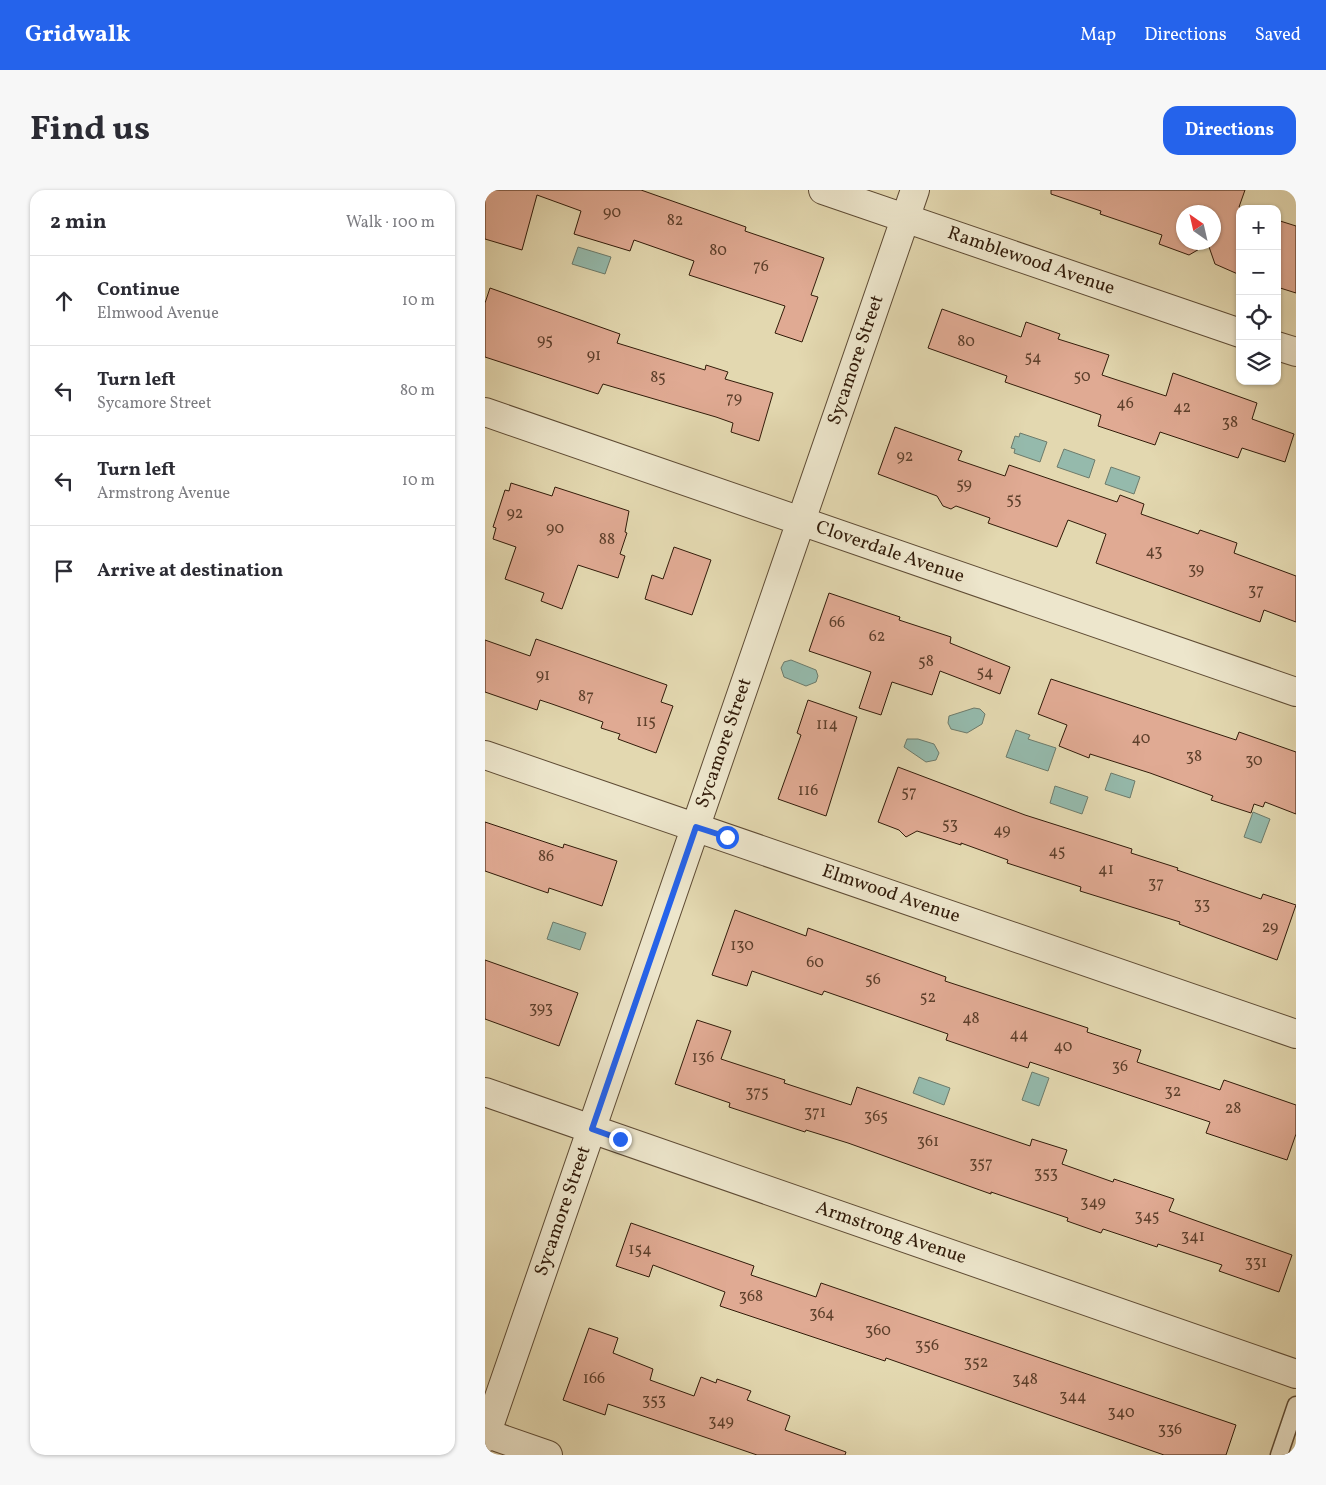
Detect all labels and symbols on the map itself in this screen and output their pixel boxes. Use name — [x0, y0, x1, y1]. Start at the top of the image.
house number: 90 — [603, 202, 621, 224]
north arrow — [1176, 205, 1221, 250]
house number: 82 — [667, 210, 683, 232]
street label: Ramblewood Avenue — [944, 220, 1118, 302]
house number: 80 — [709, 240, 727, 262]
house number: 76 — [753, 256, 769, 278]
street label: Sycamore Street — [822, 291, 891, 429]
house number: 95 — [537, 330, 553, 352]
house number: 80 — [957, 331, 975, 353]
house number: 91 — [587, 345, 601, 367]
house number: 54 — [1024, 347, 1042, 369]
house number: 50 — [1074, 366, 1091, 388]
house number: 85 — [650, 367, 666, 389]
house number: 79 — [726, 388, 742, 410]
house number: 46 — [1116, 393, 1134, 415]
house number: 42 — [1173, 397, 1191, 419]
house number: 38 — [1222, 412, 1238, 434]
house number: 92 — [897, 446, 913, 468]
house number: 59 — [956, 474, 972, 496]
house number: 55 — [1006, 489, 1022, 511]
house number: 92 — [507, 503, 523, 525]
street label: Cloverdale Avenue — [812, 514, 968, 590]
house number: 90 — [546, 518, 564, 540]
house number: 88 — [599, 529, 615, 551]
house number: 43 — [1145, 541, 1163, 563]
house number: 39 — [1188, 559, 1204, 581]
house number: 37 — [1248, 580, 1264, 602]
house number: 66 — [829, 612, 845, 634]
house number: 62 — [869, 626, 885, 648]
house number: 58 — [918, 651, 934, 673]
house number: 54 — [976, 662, 994, 684]
house number: 91 — [536, 665, 550, 687]
street label: Sycamore Street — [690, 674, 759, 812]
house number: 87 — [578, 686, 594, 708]
house number: 115 — [636, 711, 656, 733]
house number: 114 — [816, 714, 838, 736]
house number: 40 — [1132, 728, 1150, 750]
house number: 38 — [1186, 746, 1202, 768]
house number: 30 — [1245, 750, 1263, 772]
house number: 116 — [798, 780, 818, 802]
house number: 57 — [901, 782, 917, 804]
house number: 53 — [942, 814, 958, 836]
house number: 49 — [993, 820, 1011, 842]
route start — [716, 826, 739, 849]
house number: 45 — [1049, 841, 1065, 863]
house number: 86 — [538, 846, 554, 868]
street label: Elmwood Avenue — [818, 858, 964, 930]
house number: 41 — [1098, 859, 1114, 881]
house number: 37 — [1148, 873, 1164, 895]
house number: 33 — [1194, 894, 1210, 916]
house number: 29 — [1262, 917, 1278, 939]
house number: 130 — [730, 935, 754, 957]
house number: 60 — [806, 952, 824, 974]
house number: 56 — [865, 969, 881, 991]
house number: 52 — [920, 987, 936, 1009]
house number: 393 — [529, 998, 553, 1020]
house number: 48 — [962, 1008, 980, 1030]
house number: 44 — [1009, 1024, 1029, 1046]
house number: 40 — [1054, 1036, 1072, 1058]
house number: 136 — [692, 1047, 714, 1069]
house number: 36 — [1112, 1056, 1128, 1078]
house number: 32 — [1165, 1081, 1181, 1103]
house number: 375 — [745, 1082, 769, 1104]
house number: 28 — [1225, 1098, 1241, 1120]
house number: 371 — [804, 1102, 826, 1124]
house number: 365 — [864, 1106, 888, 1128]
route end — [609, 1128, 632, 1151]
house number: 361 — [917, 1131, 939, 1153]
street label: Sycamore Street — [529, 1142, 598, 1280]
house number: 357 — [969, 1153, 993, 1175]
house number: 353 — [1034, 1163, 1058, 1185]
house number: 349 — [1080, 1192, 1106, 1214]
street label: Armstrong Avenue — [812, 1195, 970, 1271]
house number: 345 — [1135, 1206, 1159, 1228]
house number: 341 — [1181, 1226, 1205, 1248]
house number: 154 — [628, 1239, 652, 1261]
house number: 331 — [1245, 1252, 1267, 1274]
house number: 368 — [739, 1286, 763, 1308]
house number: 364 — [809, 1303, 835, 1325]
house number: 360 — [865, 1320, 891, 1342]
house number: 356 — [915, 1335, 939, 1357]
house number: 352 — [964, 1352, 988, 1374]
house number: 166 — [583, 1368, 605, 1390]
house number: 348 — [1012, 1369, 1038, 1391]
house number: 344 — [1059, 1386, 1087, 1408]
house number: 353 — [642, 1390, 666, 1412]
house number: 340 — [1107, 1402, 1135, 1424]
house number: 349 — [708, 1411, 734, 1433]
house number: 336 — [1158, 1419, 1182, 1441]

